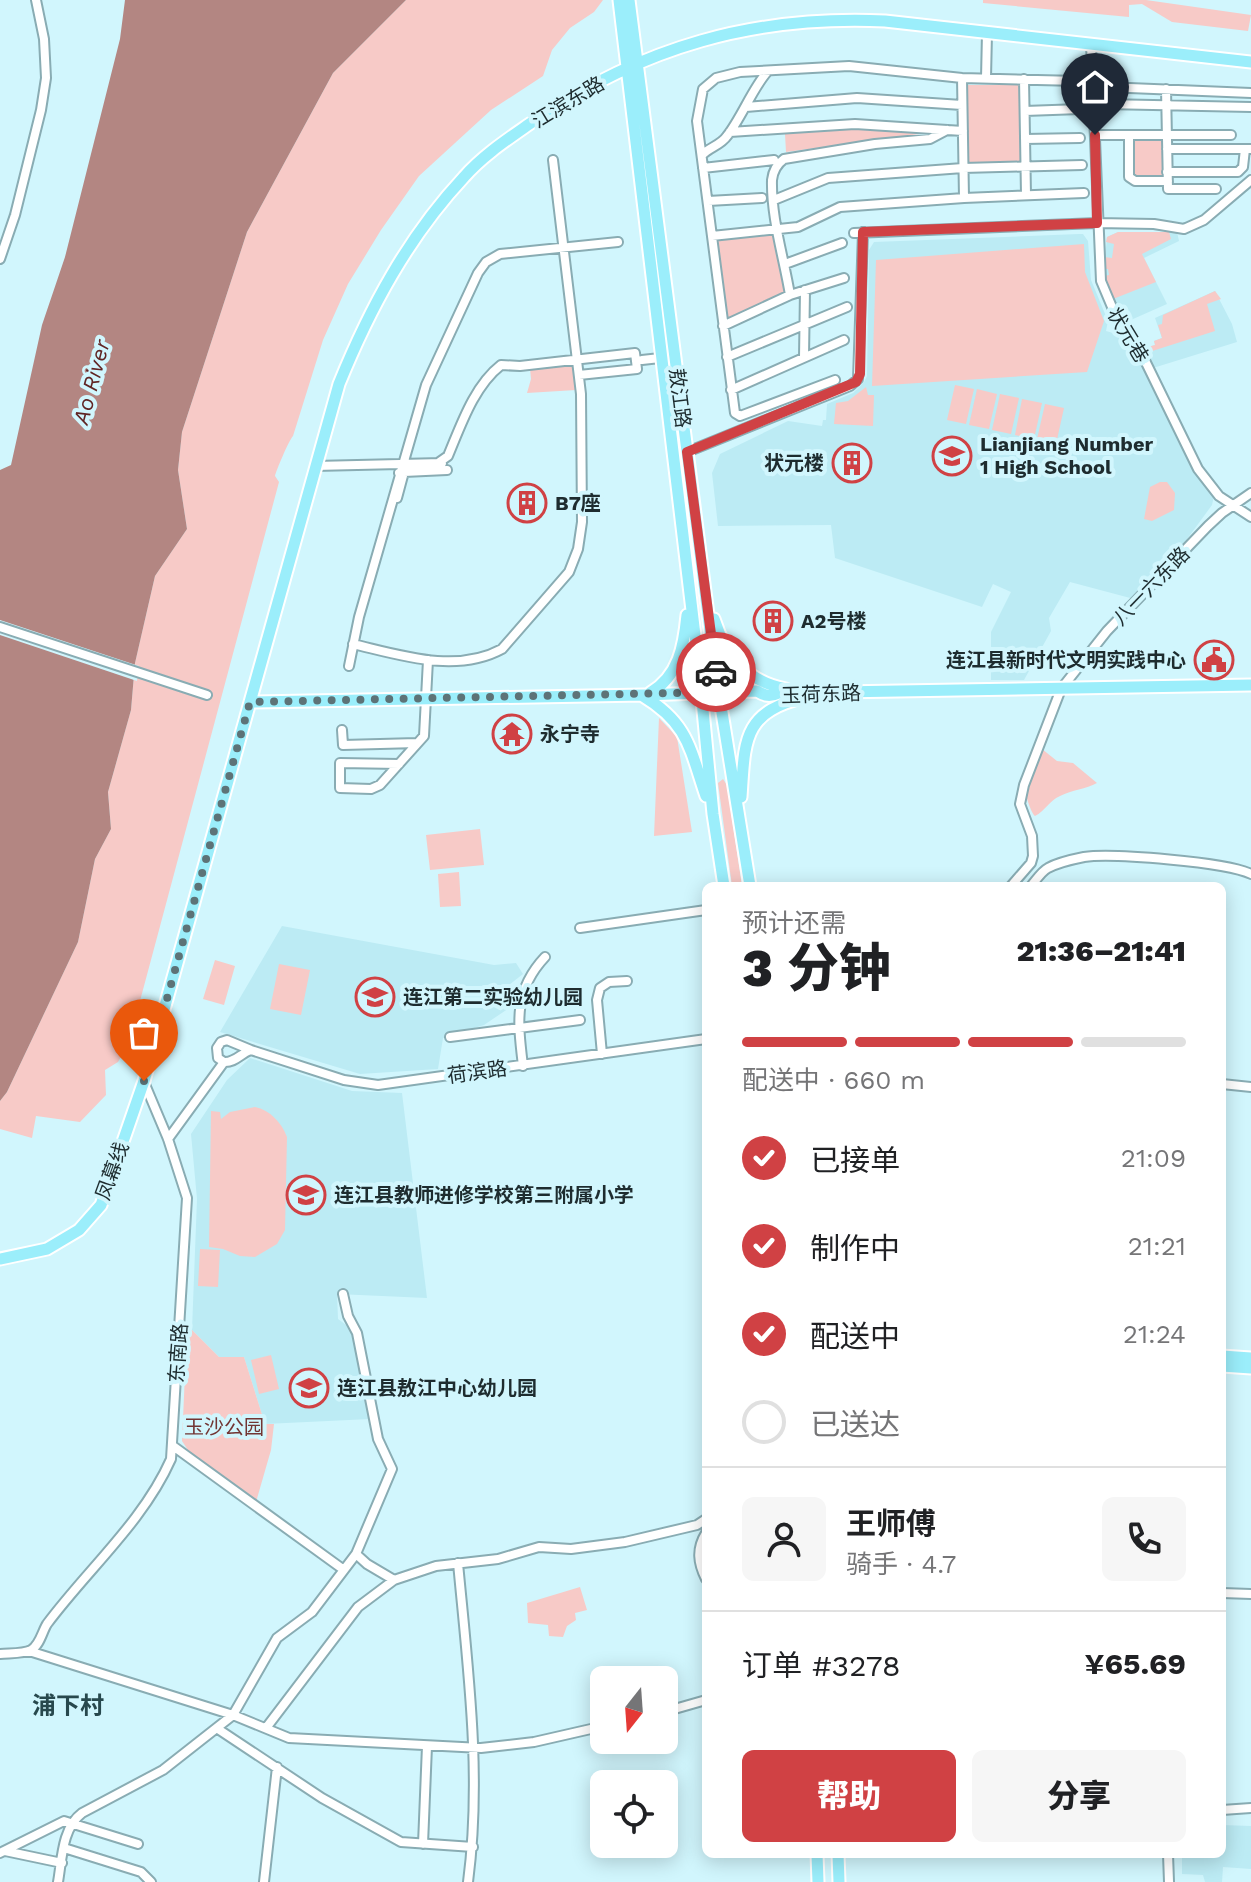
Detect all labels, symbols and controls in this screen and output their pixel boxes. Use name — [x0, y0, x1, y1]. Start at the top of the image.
pin — [1061, 53, 1129, 135]
icon: home — [1073, 65, 1117, 109]
street label: 江滨东路 — [528, 71, 608, 133]
street label: 状元巷 — [1102, 303, 1154, 367]
water label: Ao River — [68, 336, 115, 428]
street label: 敖江路 — [664, 367, 696, 429]
place label: Lianjiang Number 1 High School — [980, 432, 1153, 479]
school or university icon: Lianjiang Number 1 High School — [931, 435, 973, 477]
building icon: 状元楼 — [831, 442, 873, 484]
place label: 状元楼 — [764, 451, 824, 475]
building icon: B7座 — [506, 482, 548, 524]
place label: B7座 — [555, 491, 601, 515]
street label: 八一六东路 — [1108, 542, 1194, 630]
building icon: A2号楼 — [752, 600, 794, 642]
place label: A2号楼 — [801, 609, 866, 633]
courier — [676, 632, 756, 712]
public building icon: 连江县新时代文明实践中心 — [1193, 639, 1235, 681]
place label: 连江县新时代文明实践中心 — [946, 648, 1186, 672]
icon: car — [694, 650, 738, 694]
street label: 玉荷东路 — [781, 681, 861, 707]
temple icon: 永宁寺 — [491, 713, 533, 755]
place label: 永宁寺 — [540, 722, 600, 746]
text: 预计还需 — [742, 908, 846, 938]
text: 21:36–21:41 — [1017, 933, 1186, 968]
text: 3 分钟 — [742, 938, 891, 999]
school or university icon: 连江第二实验幼儿园 — [354, 976, 396, 1018]
place label: 连江第二实验幼儿园 — [403, 985, 583, 1009]
pin — [110, 999, 178, 1081]
icon: bag — [122, 1011, 166, 1055]
street label: 荷滨路 — [446, 1056, 508, 1088]
text: 配送中 · 660 m — [742, 1065, 925, 1095]
icon: check — [742, 1136, 786, 1180]
street label: 凤幕线 — [90, 1139, 134, 1203]
text: 已接单 — [810, 1143, 900, 1178]
text: 21:09 — [1121, 1143, 1186, 1173]
school or university icon: 连江县教师进修学校第三附属小学 — [285, 1174, 327, 1216]
place label: 连江县教师进修学校第三附属小学 — [334, 1183, 634, 1207]
icon: check — [742, 1224, 786, 1268]
text: 制作中 — [810, 1231, 900, 1266]
text: 21:21 — [1128, 1231, 1186, 1261]
icon: check — [742, 1312, 786, 1356]
text: 配送中 — [810, 1319, 900, 1354]
text: 21:24 — [1123, 1319, 1186, 1349]
street label: 东南路 — [164, 1322, 192, 1384]
school or university icon: 连江县敖江中心幼儿园 — [288, 1367, 330, 1409]
place label: 连江县敖江中心幼儿园 — [337, 1376, 537, 1400]
text: 已送达 — [810, 1407, 900, 1442]
park label: 玉沙公园 — [184, 1415, 264, 1439]
button: person — [742, 1497, 826, 1581]
button: phone — [1102, 1497, 1186, 1581]
text: 王师傅 — [846, 1506, 936, 1541]
text: 骑手 · 4.7 — [846, 1549, 956, 1579]
text: ¥65.69 — [1085, 1646, 1186, 1681]
text: 订单 #3278 — [742, 1648, 901, 1683]
north arrow — [590, 1666, 678, 1754]
map controls — [590, 1666, 678, 1858]
district label: 浦下村 — [32, 1692, 104, 1720]
button: 帮助 — [742, 1750, 956, 1842]
button: 分享 — [972, 1750, 1186, 1842]
button: locate — [590, 1770, 678, 1858]

